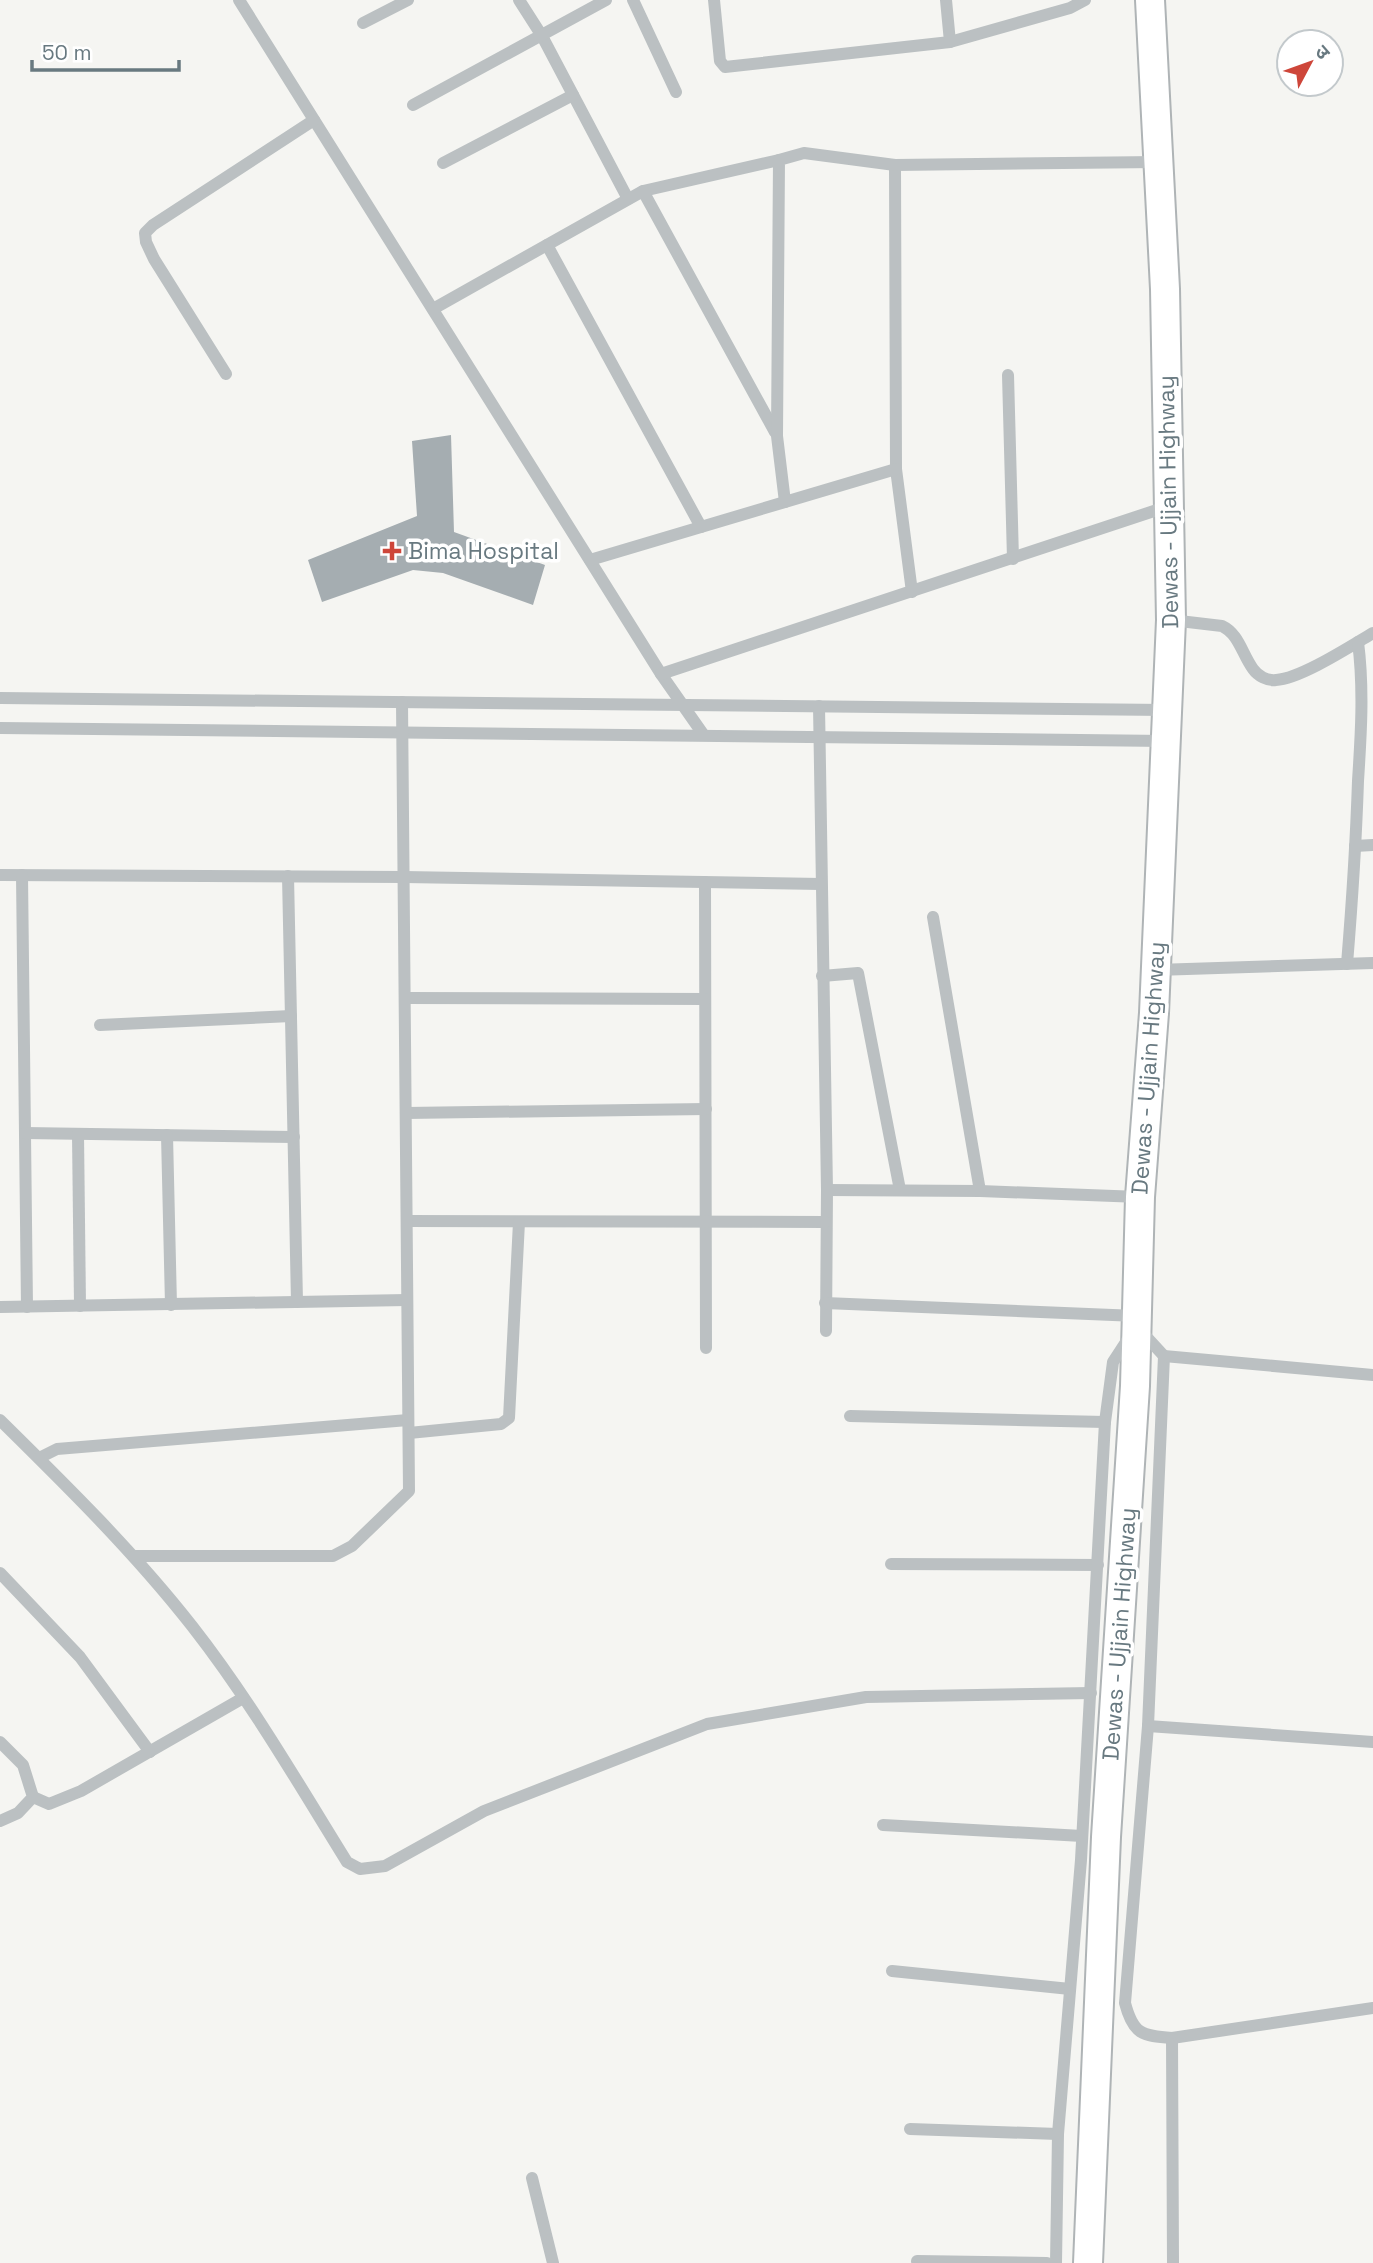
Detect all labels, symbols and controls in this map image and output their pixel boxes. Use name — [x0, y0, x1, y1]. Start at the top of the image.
scale bar — [32, 28, 178, 72]
north arrow — [1275, 28, 1345, 98]
text: 50 m — [42, 39, 92, 66]
text: उ — [1309, 40, 1336, 65]
street label: Dewas - Ujjain Highway — [1151, 375, 1185, 629]
place label: Bima Hospital — [408, 536, 559, 566]
marker: Bima Hospital — [382, 541, 402, 561]
street label: Dewas - Ujjain Highway — [1124, 941, 1172, 1195]
street label: Dewas - Ujjain Highway — [1095, 1507, 1143, 1761]

